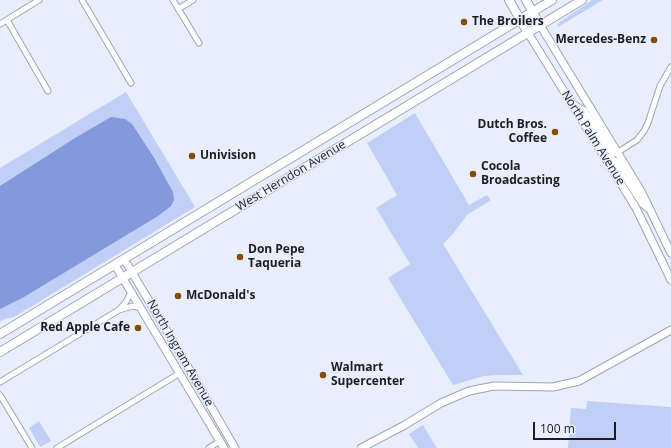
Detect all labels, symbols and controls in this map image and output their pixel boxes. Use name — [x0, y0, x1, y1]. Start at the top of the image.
place label: The Broilers — [472, 15, 544, 29]
marker: The Broilers — [459, 17, 469, 27]
place label: Mercedes-Benz — [555, 33, 646, 47]
marker: Mercedes-Benz — [649, 35, 659, 45]
street label: North Palm Avenue — [558, 88, 628, 188]
place label: Dutch Bros. Coffee — [478, 118, 547, 146]
marker: Dutch Bros. Coffee — [550, 127, 560, 137]
street label: West Herndon Avenue — [233, 137, 349, 215]
place label: Univision — [200, 149, 256, 163]
marker: Univision — [187, 151, 197, 161]
place label: Cocola Broadcasting — [481, 160, 560, 188]
marker: Cocola Broadcasting — [468, 169, 478, 179]
place label: Don Pepe Taqueria — [248, 243, 305, 271]
marker: Don Pepe Taqueria — [235, 252, 245, 262]
place label: McDonald's — [186, 289, 255, 303]
marker: McDonald's — [173, 291, 183, 301]
street label: North Ingram Avenue — [144, 297, 216, 409]
place label: Red Apple Cafe — [40, 321, 130, 335]
marker: Red Apple Cafe — [133, 323, 143, 333]
place label: Walmart Supercenter — [331, 361, 405, 389]
marker: Walmart Supercenter — [318, 370, 328, 380]
scale bar — [535, 414, 618, 440]
text: 100 m — [540, 420, 575, 437]

